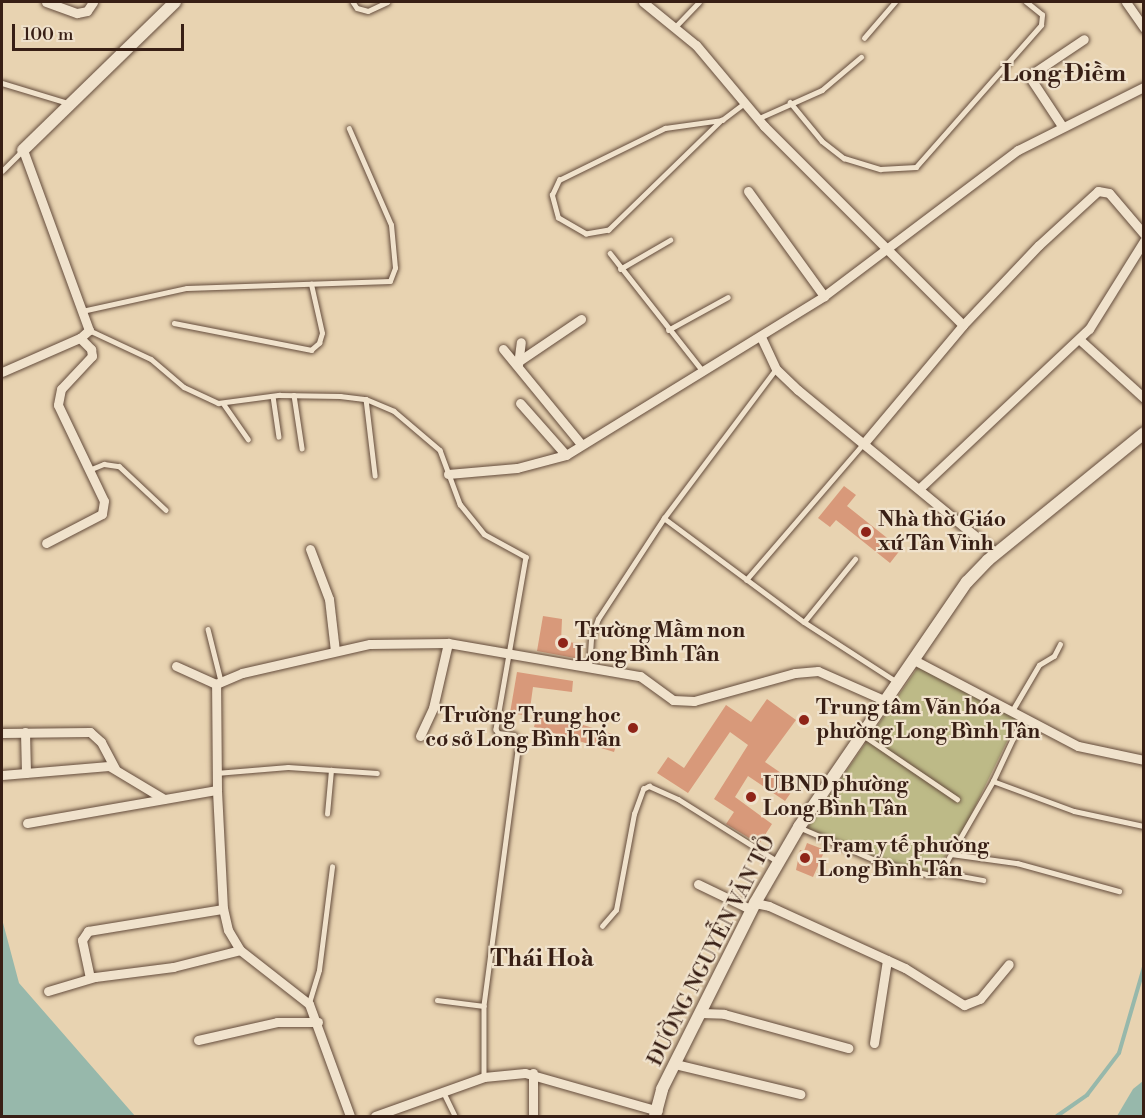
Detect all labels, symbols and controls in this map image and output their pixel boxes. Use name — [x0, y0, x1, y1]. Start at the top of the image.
scale bar — [15, 12, 188, 50]
text: 100 m — [23, 23, 74, 46]
district label: Long Điềm — [1002, 61, 1126, 89]
place label: Nhà thờ Giáo xứ Tân Vinh — [878, 507, 1006, 557]
marker: Nhà thờ Giáo xứ Tân Vinh — [859, 525, 873, 539]
place label: Trường Mầm non Long Bình Tân — [575, 618, 745, 668]
marker: Trường Mầm non Long Bình Tân — [556, 636, 570, 650]
place label: Trung tâm Văn hóa phường Long Bình Tân — [816, 695, 1040, 745]
place label: Trường Trung học cơ sở Long Bình Tân — [425, 703, 621, 753]
marker: Trung tâm Văn hóa phường Long Bình Tân — [797, 713, 811, 727]
marker: Trường Trung học cơ sở Long Bình Tân — [626, 721, 640, 735]
place label: UBND phường Long Bình Tân — [763, 772, 908, 822]
marker: UBND phường Long Bình Tân — [744, 790, 758, 804]
street label: ĐƯỜNG NGUYỄN VĂN TỎ — [643, 832, 781, 1070]
place label: Trạm y tế phường Long Bình Tân — [818, 833, 989, 883]
marker: Trạm y tế phường Long Bình Tân — [796, 849, 814, 867]
district label: Thái Hoà — [490, 946, 594, 974]

